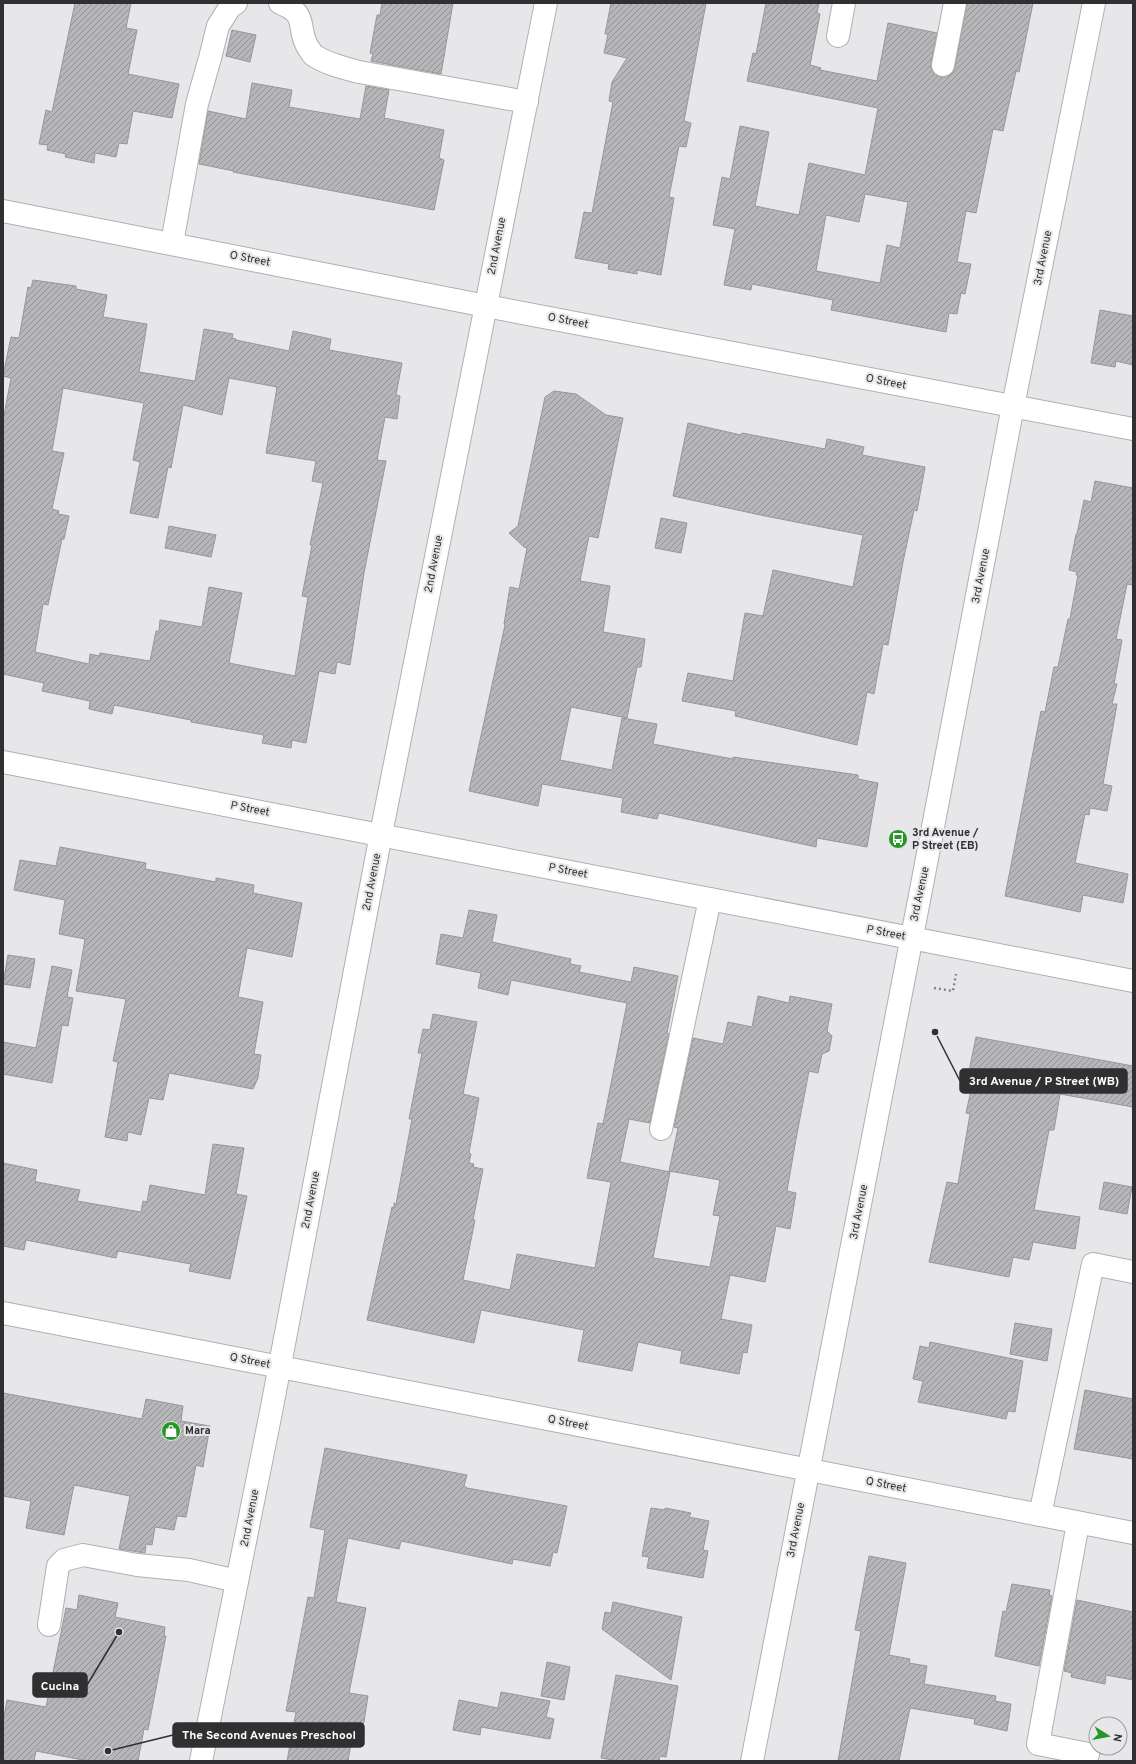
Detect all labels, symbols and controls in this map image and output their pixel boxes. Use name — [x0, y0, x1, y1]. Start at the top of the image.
street label: 2nd Avenue — [485, 216, 509, 276]
street label: 3rd Avenue — [1031, 229, 1055, 287]
street label: O Street — [229, 248, 271, 270]
street label: O Street — [547, 310, 589, 332]
street label: O Street — [865, 371, 907, 393]
street label: 2nd Avenue — [422, 534, 446, 594]
street label: 3rd Avenue — [969, 547, 993, 605]
street label: P Street — [229, 798, 271, 820]
place label: 3rd Avenue / P Street (EB) — [912, 826, 979, 853]
bus stop icon: 3rd Avenue / P Street (EB) — [887, 828, 909, 850]
street label: 2nd Avenue — [360, 852, 384, 912]
street label: P Street — [547, 860, 589, 882]
street label: 3rd Avenue — [907, 865, 933, 923]
street label: P Street — [865, 922, 907, 944]
callout: 3rd Avenue / P Street (WB) — [960, 1069, 1127, 1093]
text: 3rd Avenue / P Street (WB) — [969, 1074, 1119, 1090]
street label: 2nd Avenue — [299, 1170, 323, 1230]
street label: 3rd Avenue — [847, 1183, 871, 1241]
street label: Q Street — [229, 1350, 271, 1372]
street label: Q Street — [547, 1412, 589, 1434]
shop icon: Mara — [160, 1420, 182, 1442]
place label: Mara — [185, 1424, 211, 1438]
street label: Q Street — [865, 1474, 907, 1496]
street label: 2nd Avenue — [238, 1488, 262, 1548]
street label: 3rd Avenue — [784, 1501, 808, 1559]
callout: Cucina — [33, 1673, 87, 1697]
text: Cucina — [41, 1679, 79, 1695]
north arrow — [1088, 1716, 1128, 1756]
callout: The Second Avenues Preschool — [173, 1723, 364, 1747]
text: The Second Avenues Preschool — [182, 1728, 356, 1744]
text: N — [1109, 1733, 1124, 1743]

